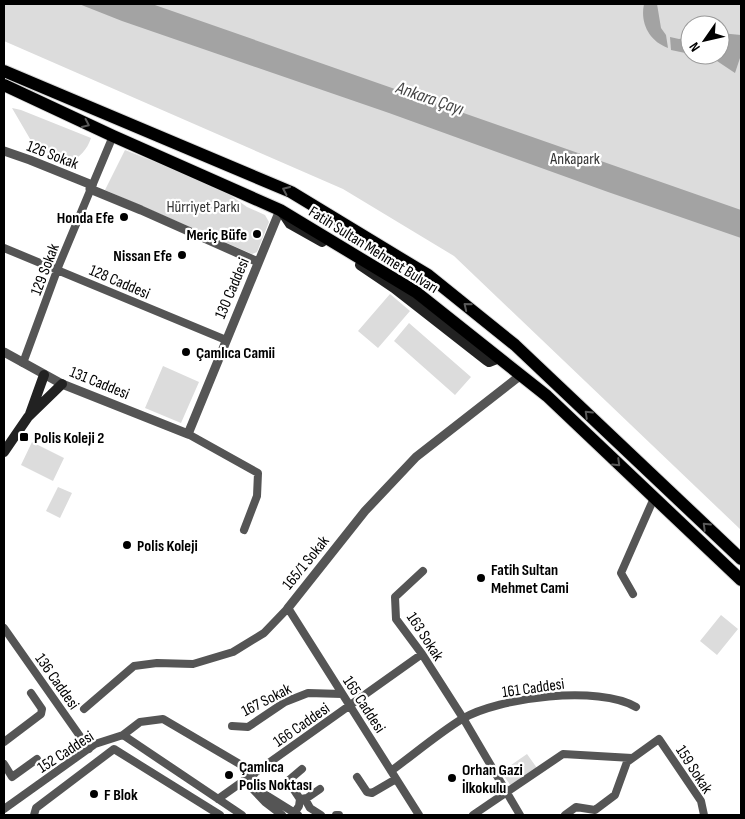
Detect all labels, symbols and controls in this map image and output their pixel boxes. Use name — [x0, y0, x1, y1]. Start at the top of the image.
north arrow — [680, 15, 730, 65]
text: N — [685, 39, 704, 55]
water label: Ankara Çayı — [392, 77, 467, 120]
one-way arrow — [81, 118, 90, 128]
street label: 126 Sokak — [24, 137, 81, 174]
park label: Ankapark — [549, 150, 600, 169]
one-way arrow — [282, 186, 291, 197]
park label: Hürriyet Parkı — [166, 198, 240, 217]
street label: Fatih Sultan Mehmet Bulvarı — [305, 203, 442, 298]
place label: Honda Efe — [57, 209, 114, 228]
marker: Honda Efe — [118, 211, 130, 223]
place label: Meriç Büfe — [186, 226, 247, 245]
marker: Meriç Büfe — [251, 228, 263, 240]
street label: 129 Sokak — [27, 241, 64, 298]
place label: Nissan Efe — [113, 247, 172, 266]
marker: Nissan Efe — [176, 249, 188, 261]
street label: 130 Caddesi — [211, 255, 254, 322]
street label: 128 Caddesi — [86, 261, 153, 304]
one-way arrow — [464, 303, 473, 311]
place label: Çamlıca Camii — [196, 344, 275, 363]
marker: Çamlıca Camii — [180, 346, 192, 358]
street label: 131 Caddesi — [67, 363, 132, 404]
one-way arrow — [585, 411, 594, 420]
place label: Polis Koleji 2 — [34, 429, 104, 448]
marker: Polis Koleji 2 — [18, 431, 30, 443]
one-way arrow — [611, 457, 620, 466]
one-way arrow — [703, 523, 712, 532]
street label: 165/1 Sokak — [279, 532, 334, 594]
place label: Polis Koleji — [137, 537, 198, 556]
marker: Polis Koleji — [121, 539, 133, 551]
place label: Fatih Sultan Mehmet Cami — [491, 561, 569, 598]
marker: Fatih Sultan Mehmet Cami — [475, 572, 487, 584]
street label: 163 Sokak — [402, 609, 447, 665]
street label: 136 Caddesi — [31, 650, 83, 714]
street label: 165 Caddesi — [338, 673, 389, 737]
street label: 161 Caddesi — [501, 675, 566, 702]
street label: 167 Sokak — [239, 680, 295, 721]
street label: 166 Caddesi — [270, 699, 334, 751]
street label: 152 Caddesi — [34, 727, 98, 777]
street label: 159 Sokak — [671, 742, 716, 797]
place label: Çamlıca Polis Noktası — [239, 758, 312, 795]
place label: Orhan Gazi İlkokulu — [462, 761, 523, 798]
marker: Çamlıca Polis Noktası — [223, 769, 235, 781]
marker: Orhan Gazi İlkokulu — [446, 772, 458, 784]
place label: F Blok — [104, 786, 138, 805]
marker: F Blok — [88, 788, 100, 800]

